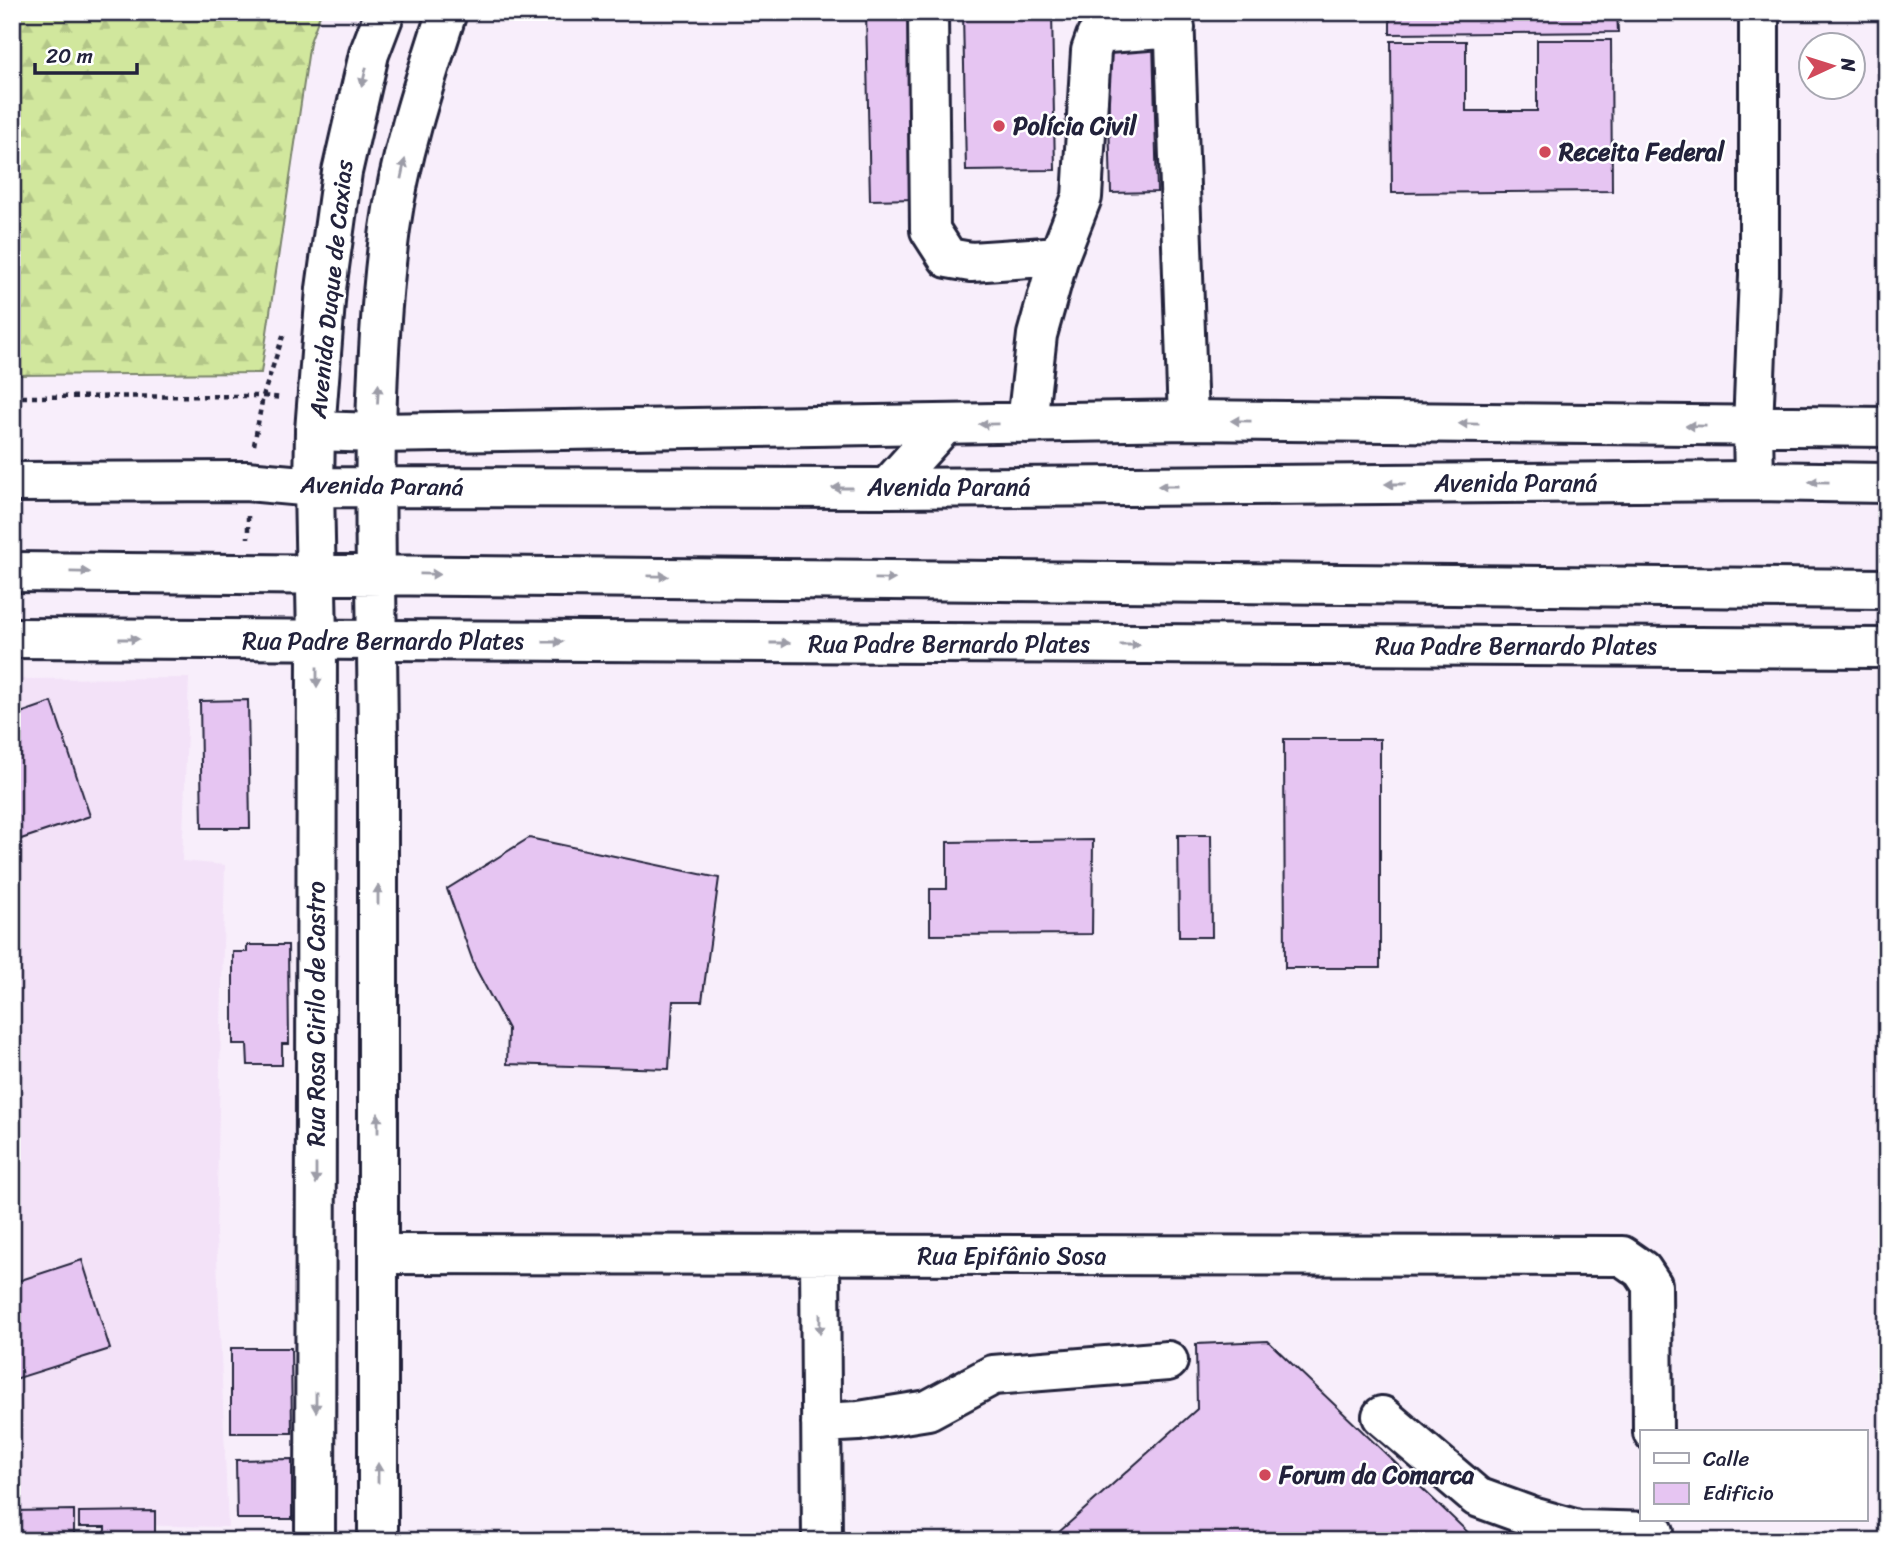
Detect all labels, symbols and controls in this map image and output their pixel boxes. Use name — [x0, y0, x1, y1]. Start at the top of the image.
scale bar — [35, 32, 136, 76]
north arrow — [1798, 32, 1868, 102]
text: 20 m — [46, 37, 93, 75]
text: N — [1831, 56, 1865, 73]
one-way arrow — [358, 66, 369, 88]
place label: Polícia Civil — [1013, 105, 1137, 147]
marker: Polícia Civil — [991, 118, 1007, 134]
place label: Receita Federal — [1558, 131, 1725, 173]
marker: Receita Federal — [1537, 144, 1553, 160]
street label: Avenida Duque de Caxias — [296, 157, 366, 421]
one-way arrow — [397, 158, 408, 180]
one-way arrow — [373, 383, 384, 405]
one-way arrow — [1230, 415, 1252, 427]
one-way arrow — [978, 418, 1000, 429]
one-way arrow — [1457, 418, 1479, 429]
one-way arrow — [1685, 420, 1707, 432]
street label: Avenida Paraná — [1433, 462, 1598, 504]
street label: Avenida Paraná — [299, 464, 464, 508]
street label: Avenida Paraná — [866, 466, 1031, 508]
one-way arrow — [1807, 476, 1829, 488]
one-way arrow — [1384, 478, 1406, 490]
one-way arrow — [1156, 480, 1178, 491]
one-way arrow — [831, 482, 853, 494]
one-way arrow — [70, 566, 92, 578]
one-way arrow — [420, 568, 442, 580]
one-way arrow — [647, 570, 669, 582]
one-way arrow — [875, 573, 897, 584]
street label: Rua Padre Bernardo Plates — [242, 620, 524, 662]
street label: Rua Padre Bernardo Plates — [808, 623, 1090, 665]
street label: Rua Padre Bernardo Plates — [1375, 625, 1657, 667]
one-way arrow — [119, 633, 141, 645]
one-way arrow — [542, 636, 564, 648]
one-way arrow — [770, 637, 792, 649]
one-way arrow — [1120, 639, 1142, 651]
one-way arrow — [311, 667, 323, 689]
street label: Rua Rosa Cirilo de Castro — [295, 881, 337, 1147]
one-way arrow — [372, 884, 384, 906]
one-way arrow — [372, 1111, 384, 1133]
one-way arrow — [310, 1164, 322, 1186]
street label: Rua Epifânio Sosa — [918, 1235, 1106, 1277]
one-way arrow — [814, 1313, 826, 1335]
one-way arrow — [310, 1391, 322, 1413]
legend — [1640, 1430, 1868, 1522]
text: Calle — [1703, 1440, 1750, 1478]
place label: Forum da Comarca — [1278, 1454, 1475, 1496]
one-way arrow — [372, 1461, 384, 1483]
marker: Forum da Comarca — [1257, 1467, 1273, 1483]
text: Edificio — [1703, 1474, 1774, 1512]

